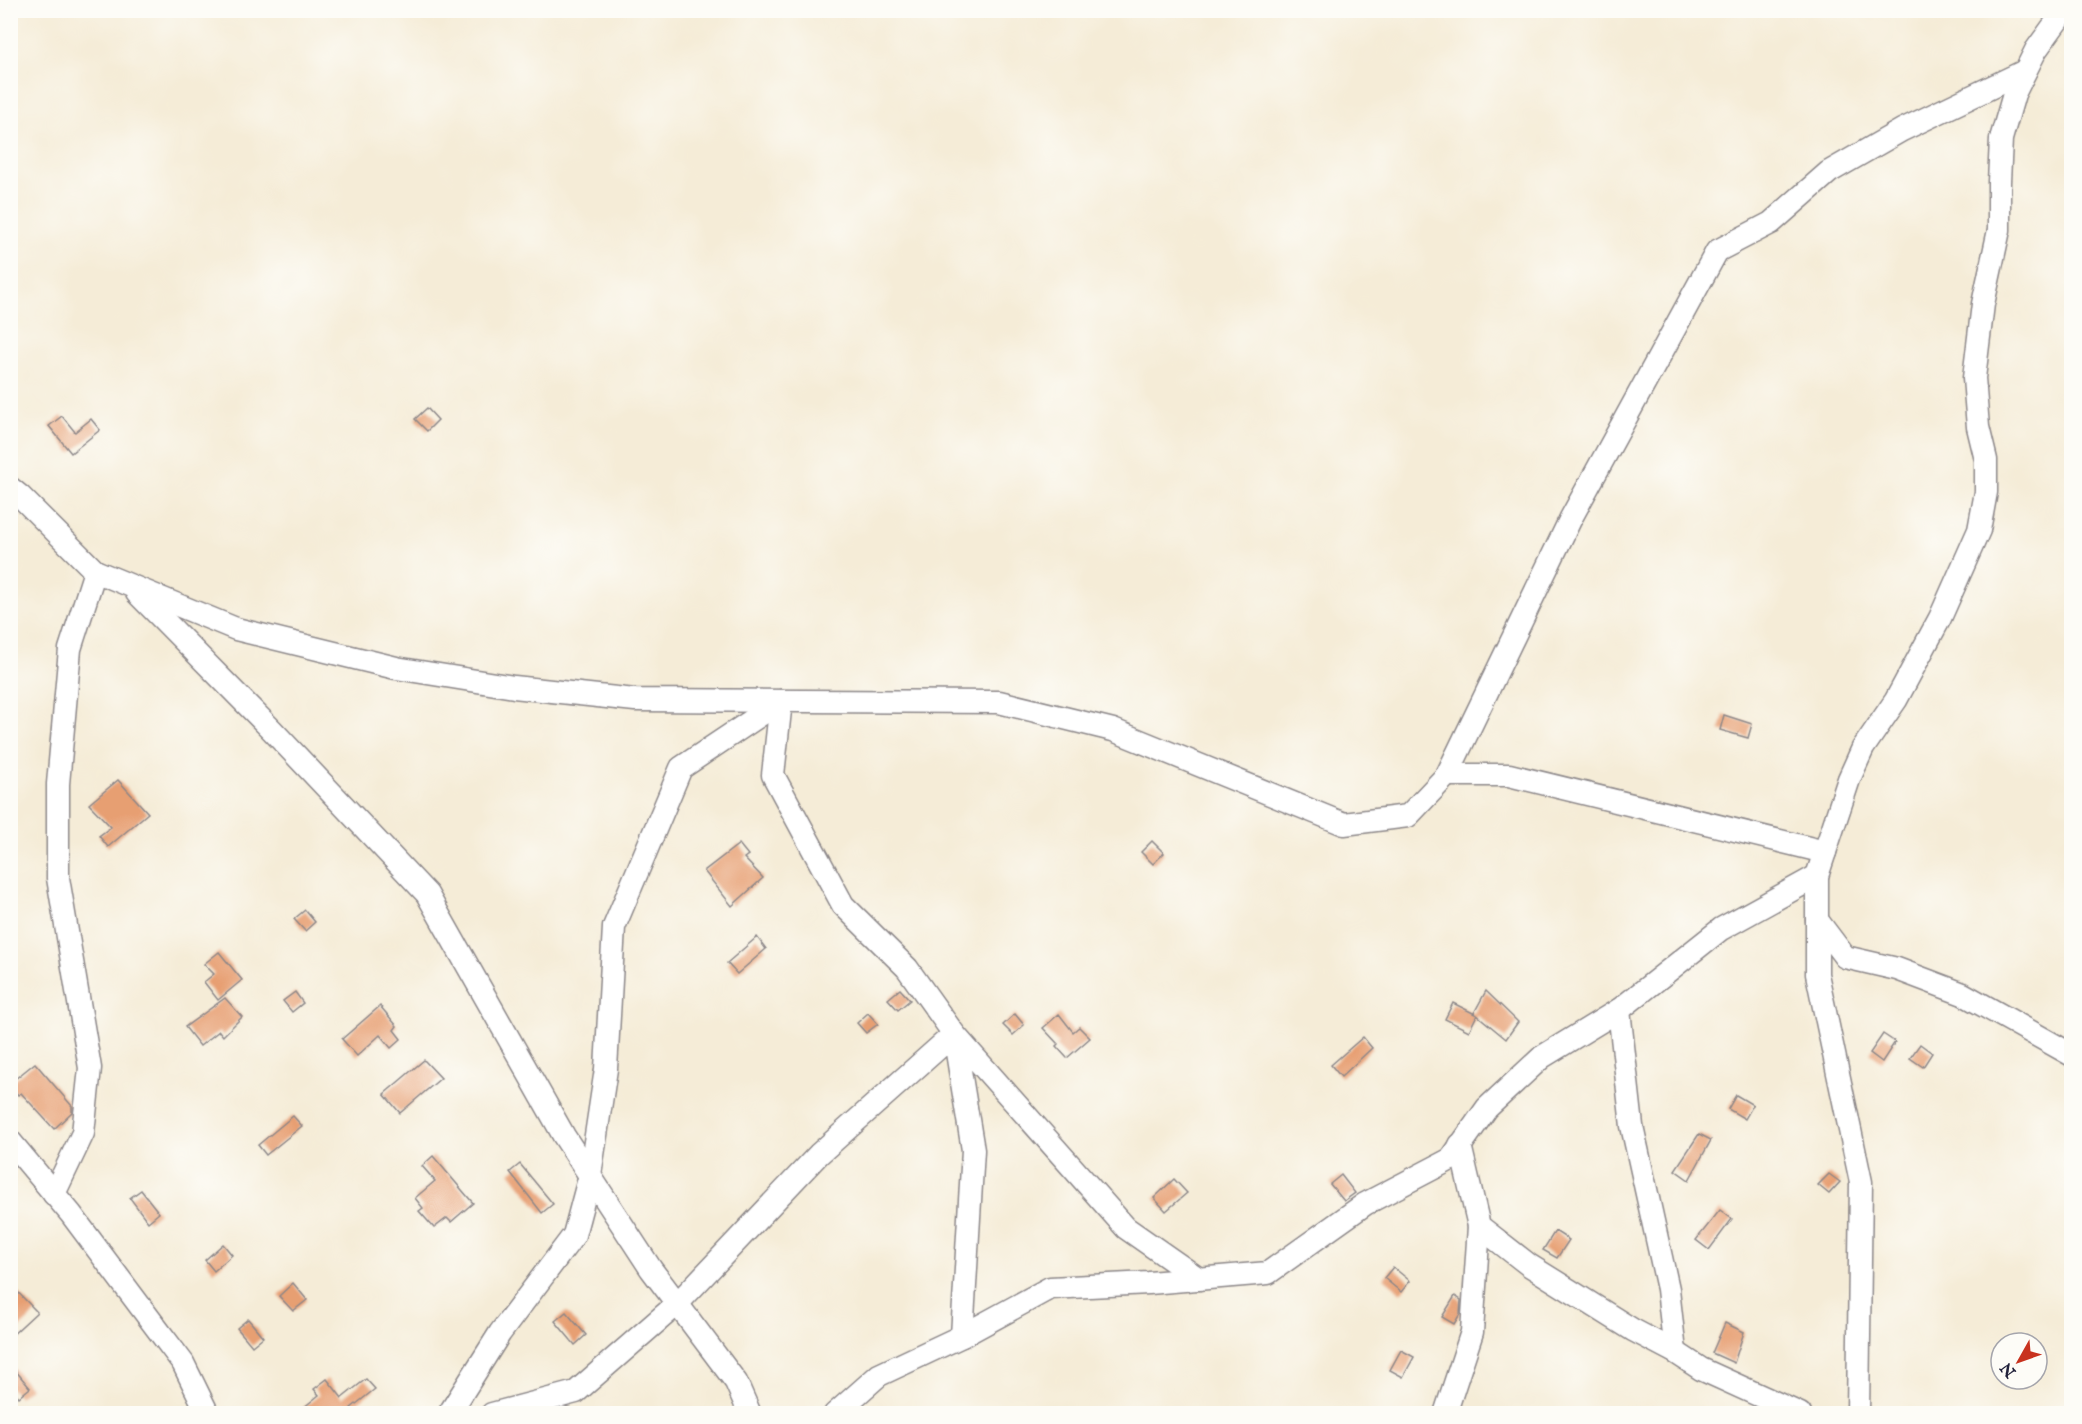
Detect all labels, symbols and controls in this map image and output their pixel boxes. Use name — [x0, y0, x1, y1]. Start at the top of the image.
north arrow — [1989, 1331, 2049, 1391]
text: N — [1997, 1358, 2022, 1382]

